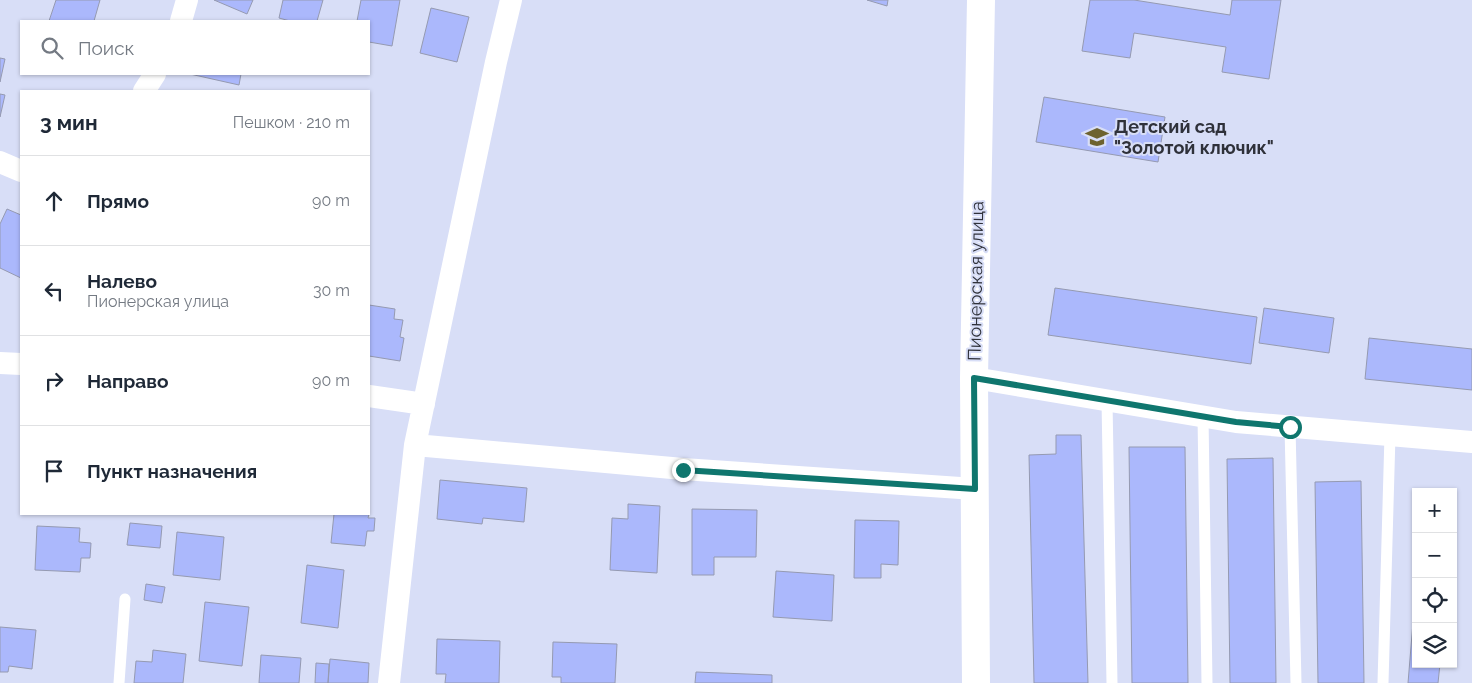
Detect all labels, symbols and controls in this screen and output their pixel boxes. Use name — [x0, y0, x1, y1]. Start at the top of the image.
search box — [20, 20, 370, 75]
icon: search — [38, 34, 66, 62]
text: Поиск — [78, 37, 134, 59]
text: 3 мин — [40, 110, 98, 135]
text: Пешком · 210 m — [233, 113, 350, 132]
place label: Детский сад "Золотой ключик" — [1114, 116, 1274, 158]
school or university icon: Детский сад "Золотой ключик" — [1084, 124, 1110, 150]
icon: ahead — [40, 187, 68, 215]
text: Прямо — [87, 190, 149, 212]
text: 90 m — [312, 191, 350, 210]
street label: Пионерская улица — [964, 201, 987, 361]
text: Налево — [87, 270, 157, 292]
icon: left — [40, 277, 68, 305]
text: 30 m — [313, 281, 350, 300]
text: Пионерская улица — [87, 292, 229, 311]
icon: right — [40, 367, 68, 395]
text: Направо — [87, 370, 168, 392]
text: 90 m — [312, 371, 350, 390]
route start — [1279, 416, 1302, 439]
icon: arrive — [40, 457, 68, 485]
route end — [672, 459, 695, 482]
text: Пункт назначения — [87, 460, 257, 482]
map controls — [1412, 488, 1457, 668]
button: + — [1412, 488, 1457, 533]
button: − — [1412, 533, 1457, 578]
button: locate — [1412, 578, 1457, 623]
button: layers — [1412, 623, 1457, 668]

